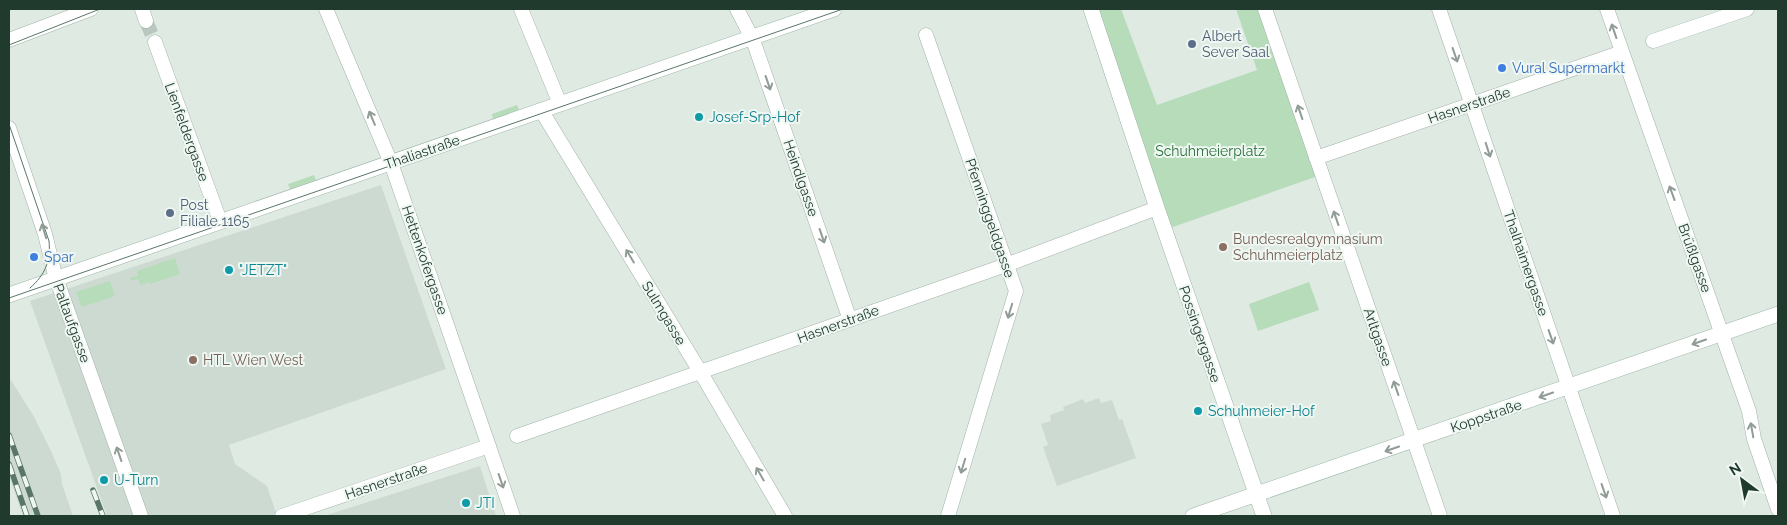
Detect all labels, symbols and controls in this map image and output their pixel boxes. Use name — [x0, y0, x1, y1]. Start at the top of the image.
one-way arrow — [1609, 23, 1618, 39]
place label: Albert Sever Saal — [1202, 28, 1270, 60]
marker: Albert Sever Saal — [1186, 38, 1198, 50]
one-way arrow — [1451, 47, 1461, 63]
place label: Vural Supermarkt — [1512, 60, 1625, 76]
marker: Vural Supermarkt — [1496, 62, 1508, 74]
one-way arrow — [764, 75, 774, 91]
street label: Lienfeldergasse — [162, 81, 212, 183]
street label: Hasnerstraße — [1426, 83, 1512, 127]
one-way arrow — [1295, 105, 1304, 120]
place label: Josef-Srp-Hof — [709, 109, 801, 125]
one-way arrow — [367, 111, 376, 126]
marker: Josef-Srp-Hof — [693, 111, 705, 123]
street label: Thaliastraße — [382, 132, 462, 172]
street label: Heindlgasse — [780, 137, 822, 219]
one-way arrow — [1484, 142, 1493, 158]
park label: Schuhmeierplatz — [1155, 143, 1265, 159]
street label: Pfenninggeldgasse — [962, 156, 1018, 280]
one-way arrow — [1667, 186, 1676, 201]
place label: Post Filiale 1165 — [180, 197, 250, 229]
street label: Hettenkofergasse — [399, 203, 451, 317]
marker: Post Filiale 1165 — [164, 207, 176, 219]
street label: Thalhaimergasse — [1500, 208, 1552, 318]
one-way arrow — [1331, 210, 1340, 226]
street label: Brüßlgasse — [1675, 221, 1715, 295]
one-way arrow — [38, 223, 48, 239]
one-way arrow — [817, 228, 827, 244]
place label: Bundesrealgymnasium Schuhmeierplatz — [1233, 231, 1383, 263]
marker: Bundesrealgymnasium Schuhmeierplatz — [1217, 241, 1229, 253]
place label: Spar — [44, 249, 74, 265]
one-way arrow — [625, 250, 635, 264]
marker: Spar — [28, 251, 40, 263]
place label: "JETZT" — [239, 262, 287, 278]
marker: "JETZT" — [223, 264, 235, 276]
street label: Sulmgasse — [639, 278, 689, 348]
street label: Paltaufgasse — [50, 281, 94, 365]
street label: Possingergasse — [1176, 284, 1224, 384]
street label: Hasnerstraße — [795, 302, 881, 346]
one-way arrow — [1005, 302, 1015, 318]
street label: Arltgasse — [1361, 306, 1395, 368]
one-way arrow — [1547, 329, 1556, 345]
one-way arrow — [1692, 338, 1707, 347]
place label: HTL Wien West — [203, 352, 304, 368]
marker: HTL Wien West — [187, 354, 199, 366]
one-way arrow — [1390, 380, 1400, 396]
one-way arrow — [1538, 391, 1554, 400]
street label: Koppstraße — [1448, 396, 1524, 436]
place label: Schuhmeier-Hof — [1208, 403, 1316, 419]
marker: Schuhmeier-Hof — [1192, 405, 1204, 417]
one-way arrow — [1746, 422, 1756, 438]
one-way arrow — [1384, 444, 1400, 454]
one-way arrow — [114, 446, 123, 462]
north arrow — [1717, 455, 1767, 505]
one-way arrow — [958, 458, 968, 474]
street label: Hasnerstraße — [343, 459, 429, 503]
text: N — [1726, 459, 1744, 479]
one-way arrow — [755, 468, 765, 482]
place label: U-Turn — [114, 472, 158, 488]
one-way arrow — [497, 473, 506, 489]
marker: U-Turn — [98, 474, 110, 486]
one-way arrow — [1600, 483, 1609, 498]
place label: JTI — [476, 495, 495, 511]
marker: JTI — [460, 497, 472, 509]

